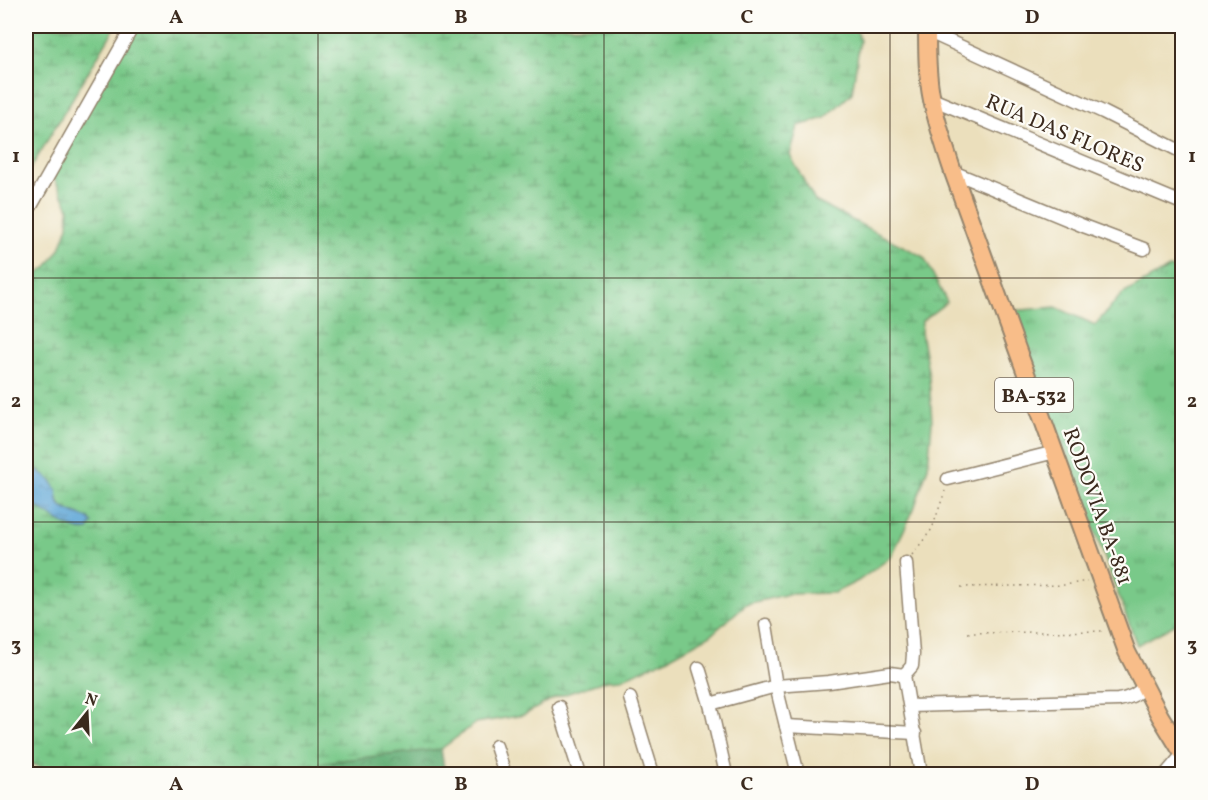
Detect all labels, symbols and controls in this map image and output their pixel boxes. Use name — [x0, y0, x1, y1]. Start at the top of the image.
text: A — [169, 4, 183, 32]
text: B — [454, 4, 468, 32]
text: C — [741, 4, 754, 32]
text: D — [1025, 4, 1039, 32]
street label: RUA DAS FLORES — [981, 88, 1148, 181]
text: 1 — [12, 143, 20, 171]
text: 1 — [1188, 143, 1196, 171]
road number: BA-532 — [995, 378, 1073, 412]
text: 2 — [11, 388, 21, 416]
text: 2 — [1187, 388, 1197, 416]
street label: RODOVIA BA-881 — [1055, 424, 1138, 589]
text: 3 — [11, 632, 21, 660]
text: 3 — [1187, 632, 1197, 660]
north arrow — [57, 683, 117, 743]
text: N — [82, 688, 100, 713]
text: A — [169, 771, 183, 799]
text: B — [454, 771, 468, 799]
text: C — [741, 771, 754, 799]
text: D — [1025, 771, 1039, 799]

